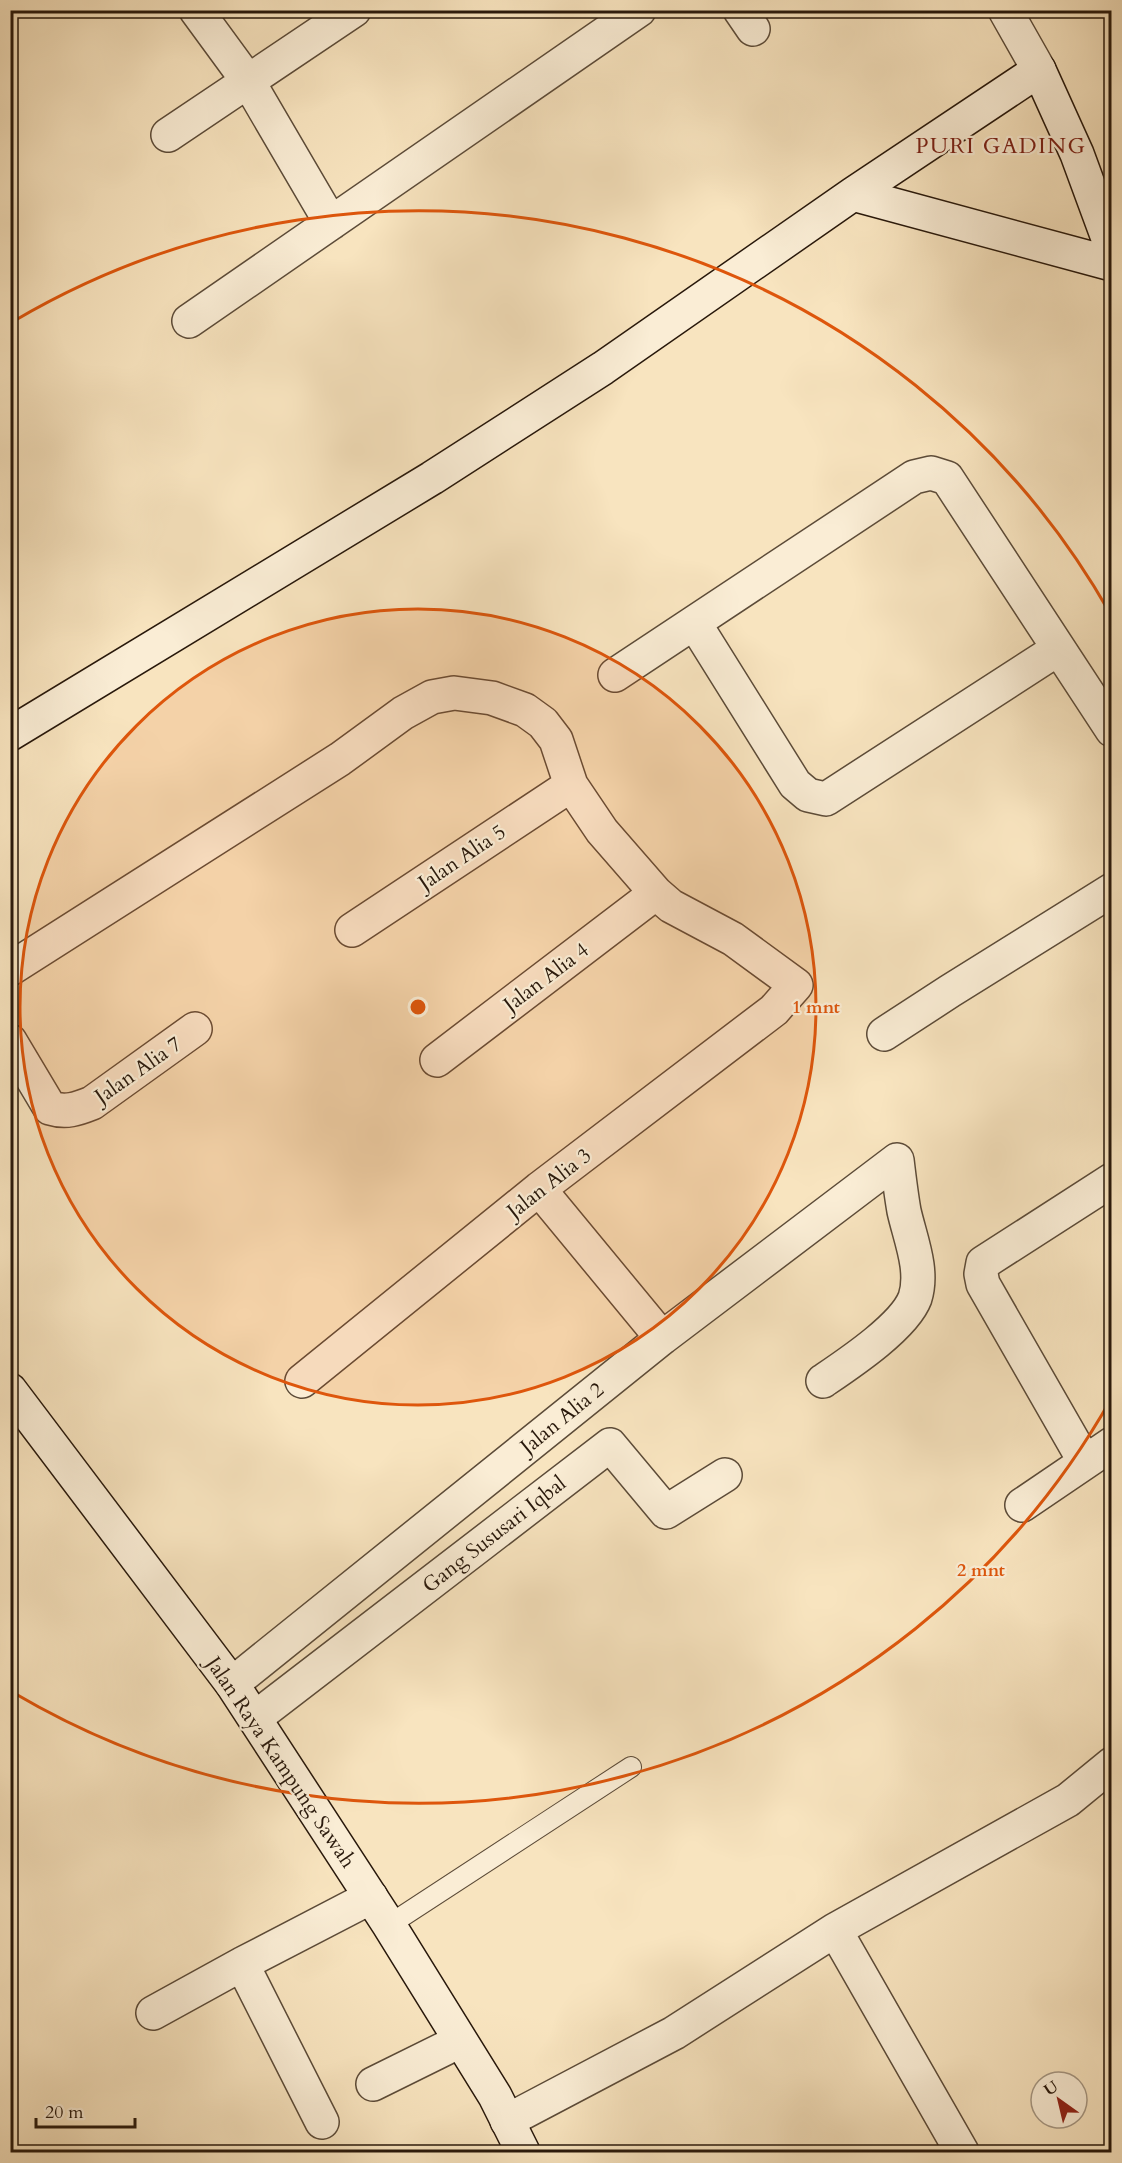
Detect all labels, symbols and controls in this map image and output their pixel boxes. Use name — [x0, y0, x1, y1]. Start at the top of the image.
district label: PURI GADING — [916, 131, 1086, 161]
street label: Jalan Alia 5 — [410, 817, 512, 899]
street label: Jalan Alia 4 — [495, 936, 595, 1021]
text: 1 mnt — [792, 995, 841, 1020]
centre of rings — [408, 997, 428, 1017]
street label: Jalan Alia 7 — [87, 1030, 188, 1113]
street label: Jalan Alia 3 — [499, 1141, 598, 1227]
street label: Jalan Alia 2 — [512, 1376, 610, 1463]
street label: Gang Sususari Iqbal — [416, 1469, 572, 1600]
text: 2 mnt — [957, 1558, 1006, 1583]
street label: Jalan Raya Kampung Sawah — [197, 1648, 363, 1874]
north arrow — [1029, 2070, 1089, 2130]
text: U — [1040, 2076, 1063, 2101]
scale bar — [36, 2091, 135, 2129]
text: 20 m — [45, 2100, 84, 2125]

